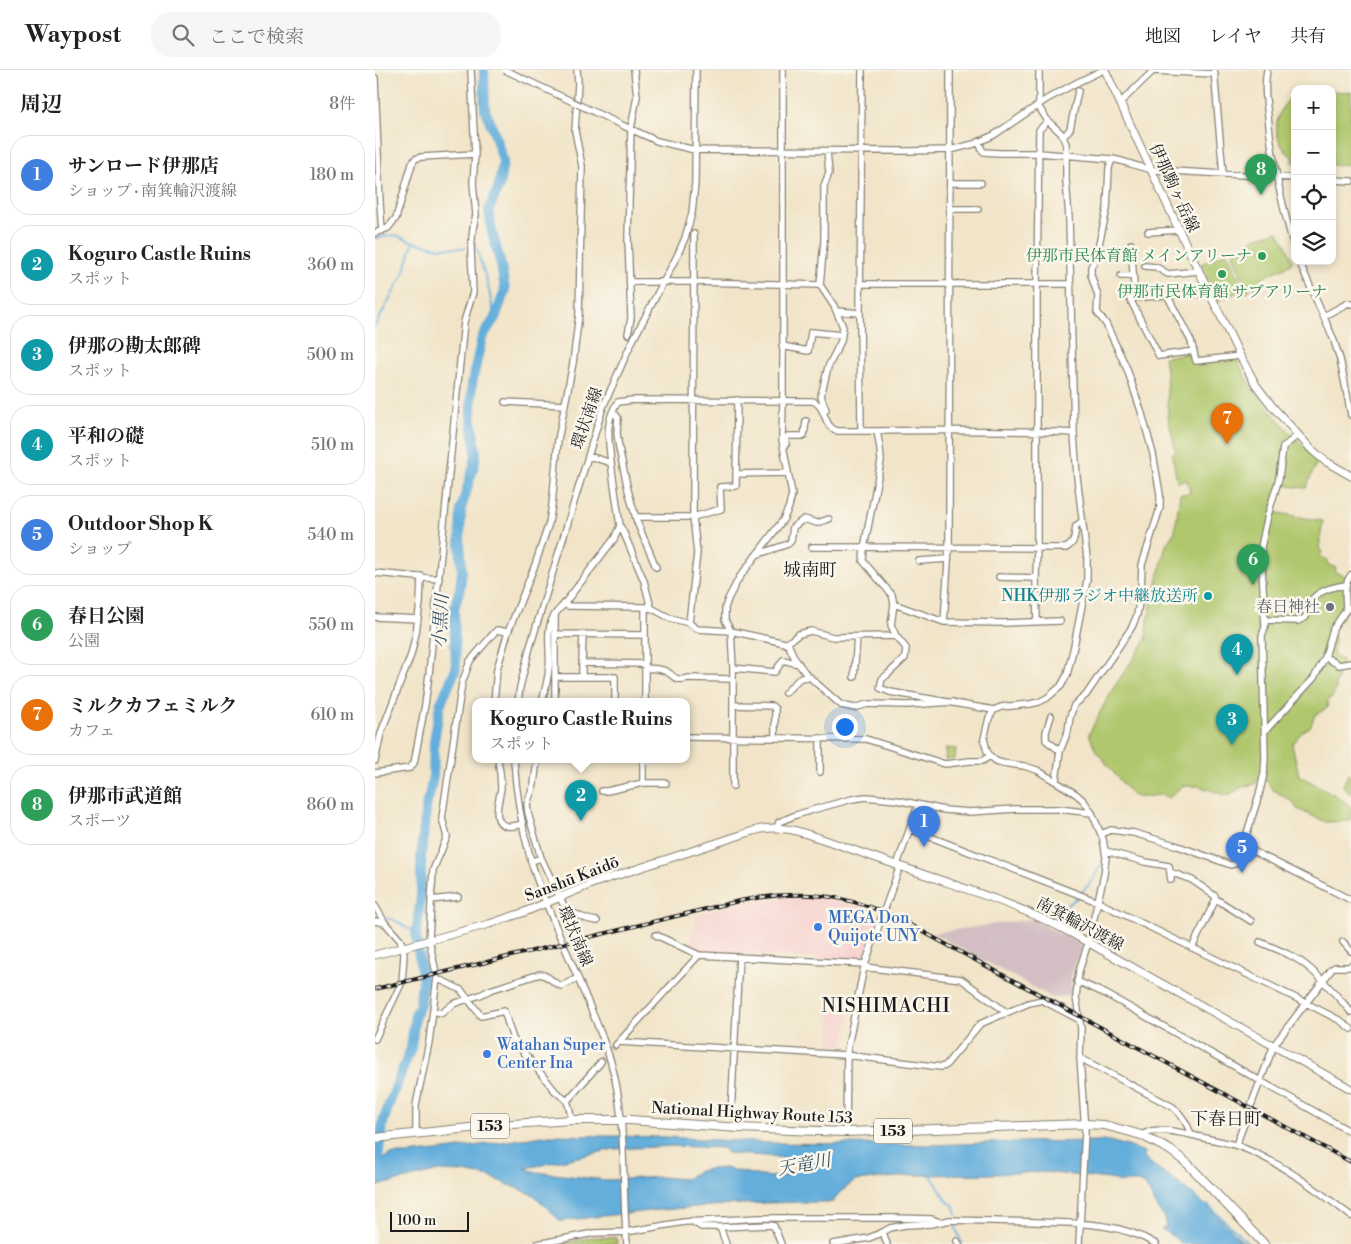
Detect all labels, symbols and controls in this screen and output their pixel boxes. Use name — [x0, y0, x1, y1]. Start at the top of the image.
search box — [151, 12, 501, 57]
text: Waypost — [25, 20, 121, 50]
icon: search — [169, 21, 197, 49]
text: ここで検索 — [209, 25, 304, 49]
text: 地図 — [1145, 25, 1181, 48]
text: レイヤ — [1209, 25, 1262, 48]
text: 共有 — [1290, 25, 1326, 48]
map controls — [1291, 85, 1336, 265]
button: + — [1291, 85, 1336, 130]
text: 周辺 — [20, 92, 62, 118]
text: 8件 — [329, 94, 355, 114]
button: − — [1291, 130, 1336, 175]
street label: 伊那駒ヶ岳線 — [1145, 140, 1203, 236]
text: サンロード伊那店 — [68, 154, 219, 178]
pin: 8 — [1245, 154, 1277, 195]
text: 1 — [33, 165, 41, 185]
text: 180 m — [310, 165, 354, 185]
button: locate — [1291, 175, 1336, 220]
text: ショップ · 南箕輪沢渡線 — [68, 181, 237, 201]
button: layers — [1291, 220, 1336, 265]
text: Koguro Castle Ruins — [68, 242, 251, 266]
place label: 伊那市民体育館 メインアリーナ — [1026, 246, 1252, 266]
marker: 伊那市民体育館 メインアリーナ — [1256, 250, 1268, 262]
text: 2 — [32, 255, 42, 275]
text: 360 m — [308, 255, 354, 275]
marker: 伊那市民体育館 サブアリーナ — [1216, 268, 1228, 280]
text: スポット — [68, 269, 132, 289]
place label: 伊那市民体育館 サブアリーナ — [1117, 282, 1327, 302]
text: 伊那の勘太郎碑 — [68, 334, 201, 358]
text: 3 — [32, 345, 42, 365]
text: 500 m — [307, 345, 354, 365]
text: スポット — [68, 361, 132, 381]
street label: 環状南線 — [567, 384, 607, 452]
pin: 7 — [1211, 403, 1243, 444]
text: 平和の礎 — [68, 424, 144, 448]
text: 4 — [32, 435, 42, 455]
text: 510 m — [311, 435, 354, 455]
text: スポット — [68, 451, 132, 471]
text: Outdoor Shop K — [68, 512, 213, 536]
text: 5 — [32, 525, 42, 545]
text: 540 m — [307, 525, 354, 545]
text: ショップ — [68, 539, 132, 559]
pin: 6 — [1237, 544, 1269, 585]
district label: 城南町 — [783, 559, 837, 582]
place label: NHK伊那ラジオ中継放送所 — [1002, 586, 1198, 606]
marker: NHK伊那ラジオ中継放送所 — [1202, 590, 1214, 602]
water label: 小黒川 — [428, 591, 454, 649]
place label: 春日神社 — [1256, 597, 1320, 617]
marker: 春日神社 — [1324, 601, 1336, 613]
text: 春日公園 — [68, 604, 144, 628]
text: 6 — [32, 615, 42, 635]
text: 550 m — [308, 615, 354, 635]
text: 公園 — [68, 631, 100, 651]
pin: 4 — [1221, 634, 1253, 675]
text: ミルクカフェミルク — [68, 694, 237, 718]
popup — [472, 698, 690, 763]
pin: 3 — [1216, 704, 1248, 745]
text: 7 — [32, 705, 42, 725]
text: 610 m — [310, 705, 354, 725]
text: Koguro Castle Ruins — [490, 707, 672, 731]
your location — [832, 714, 858, 740]
text: カフェ — [68, 721, 115, 741]
text: スポット — [490, 734, 554, 754]
pin: 2 — [565, 780, 597, 821]
text: 伊那市武道館 — [68, 784, 182, 808]
text: 8 — [32, 795, 42, 815]
text: 860 m — [307, 795, 354, 815]
pin: 1 — [908, 806, 940, 847]
text: スポーツ — [68, 811, 131, 831]
pin: 5 — [1226, 832, 1258, 873]
street label: Sanshū Kaidō — [522, 852, 622, 906]
street label: 南箕輪沢渡線 — [1033, 893, 1127, 955]
street label: 環状南線 — [553, 903, 597, 969]
place label: MEGA Don Quijote UNY — [828, 908, 921, 946]
marker: MEGA Don Quijote UNY — [812, 921, 824, 933]
district label: NISHIMACHI — [821, 994, 951, 1018]
place label: Watahan Super Center Ina — [496, 1035, 606, 1073]
marker: Watahan Super Center Ina — [481, 1048, 493, 1060]
street label: National Highway Route 153 — [651, 1098, 853, 1128]
district label: 下春日町 — [1190, 1108, 1262, 1131]
road number: 153 — [471, 1114, 509, 1138]
road number: 153 — [874, 1118, 912, 1144]
water label: 天竜川 — [775, 1149, 835, 1181]
scale bar — [390, 1209, 469, 1232]
text: 100 m — [397, 1212, 436, 1230]

